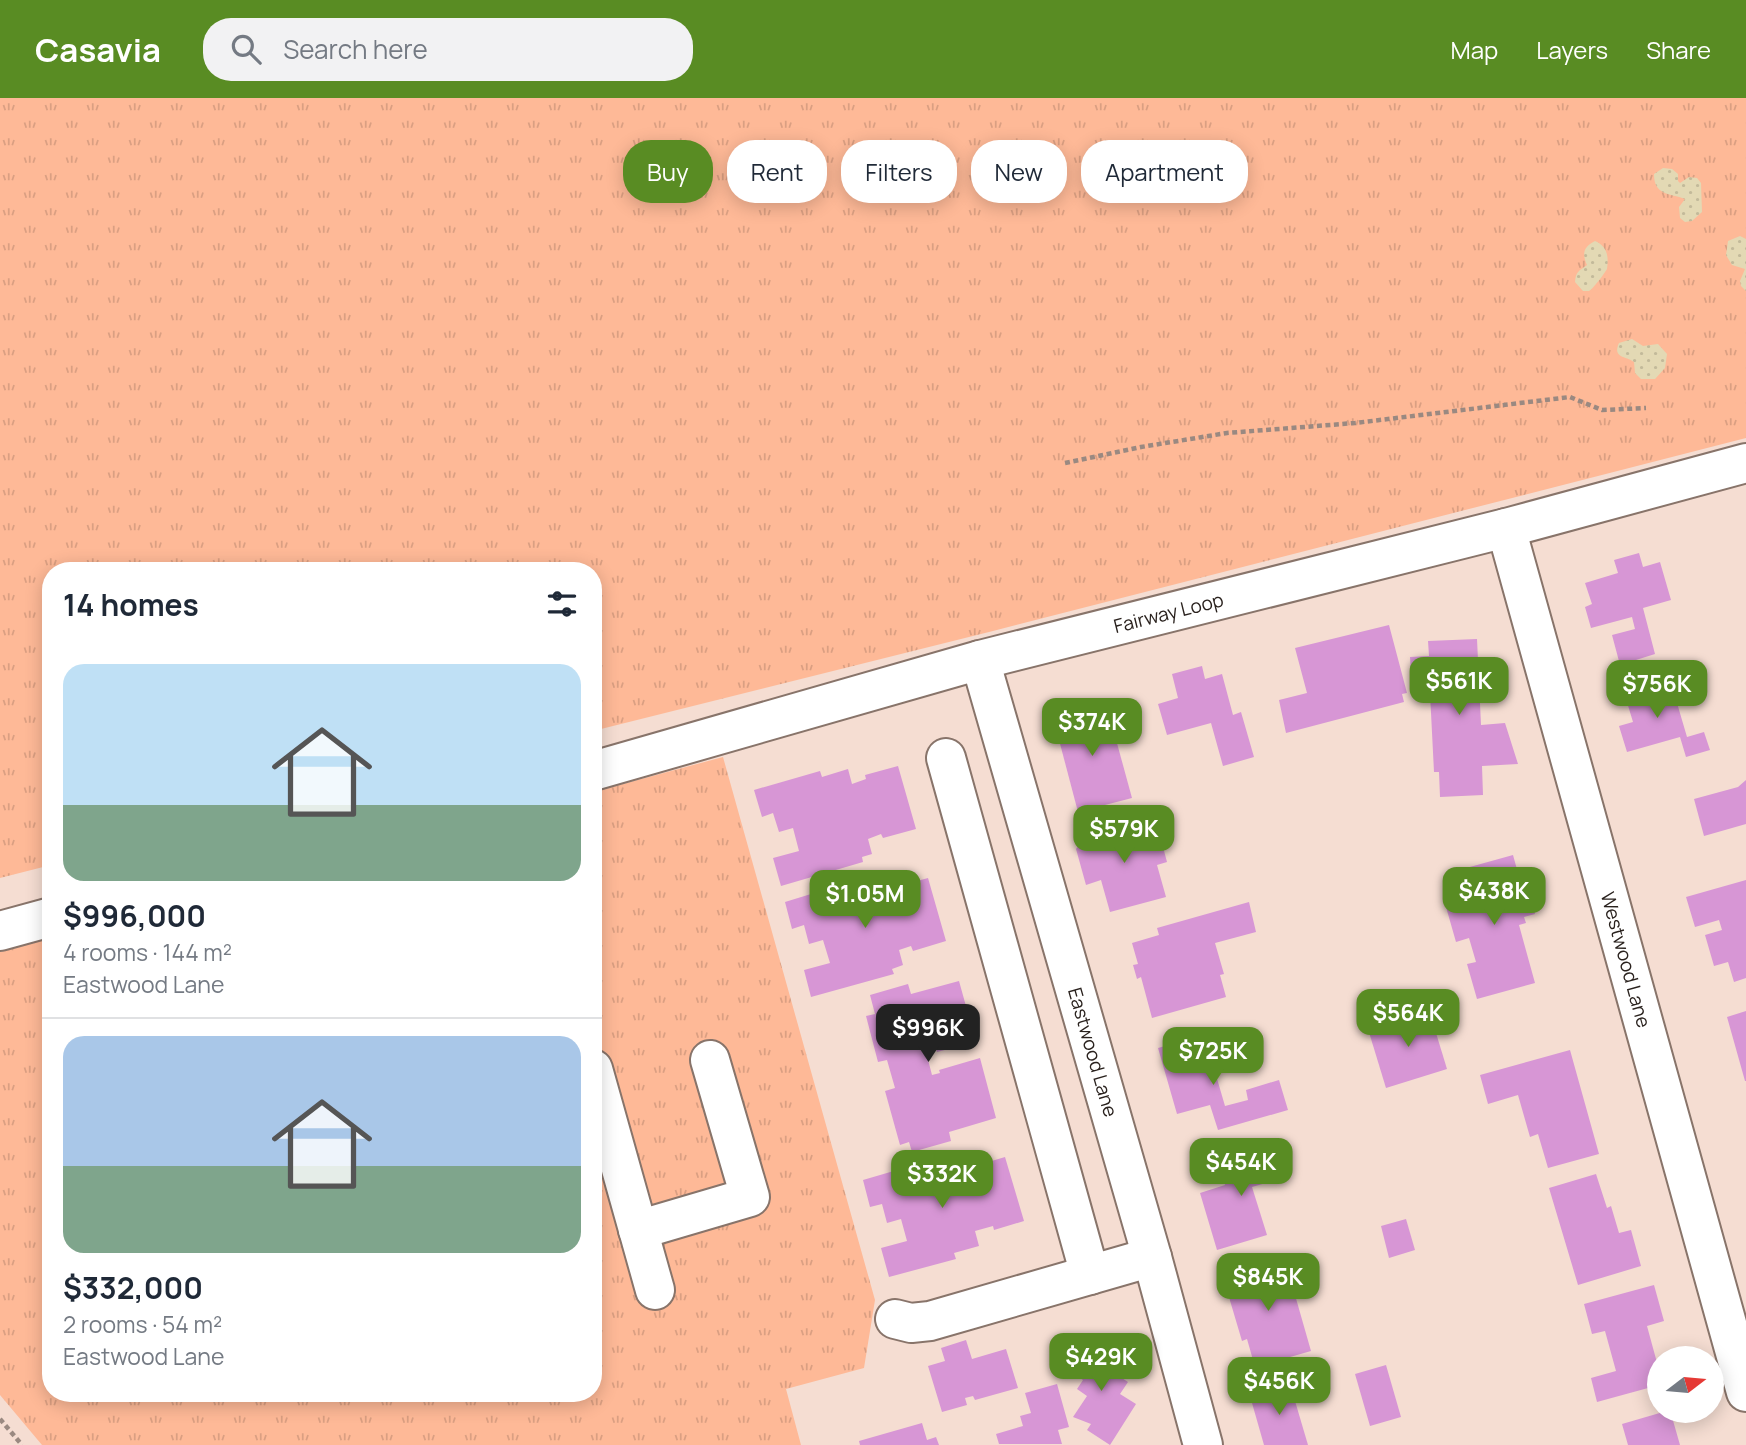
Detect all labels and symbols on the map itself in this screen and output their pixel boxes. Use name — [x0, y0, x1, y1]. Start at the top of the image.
street label: Fairway Loop — [1111, 586, 1226, 639]
pin: $561K — [1410, 658, 1508, 717]
pin: $756K — [1608, 660, 1706, 720]
pin: $374K — [1043, 698, 1141, 758]
pin: $579K — [1075, 806, 1173, 865]
pin: $438K — [1445, 868, 1543, 927]
pin: $1.05M — [808, 870, 922, 930]
street label: Westwood Lane — [1595, 889, 1657, 1030]
street label: Eastwood Lane — [1062, 984, 1124, 1120]
pin: $564K — [1359, 990, 1457, 1049]
pin: $996K — [879, 1004, 977, 1064]
pin: $725K — [1164, 1028, 1262, 1087]
pin: $454K — [1192, 1138, 1290, 1198]
pin: $332K — [893, 1150, 991, 1210]
pin: $845K — [1219, 1254, 1317, 1313]
pin: $429K — [1052, 1334, 1150, 1393]
north arrow — [1647, 1346, 1724, 1423]
pin: $456K — [1230, 1358, 1328, 1417]

